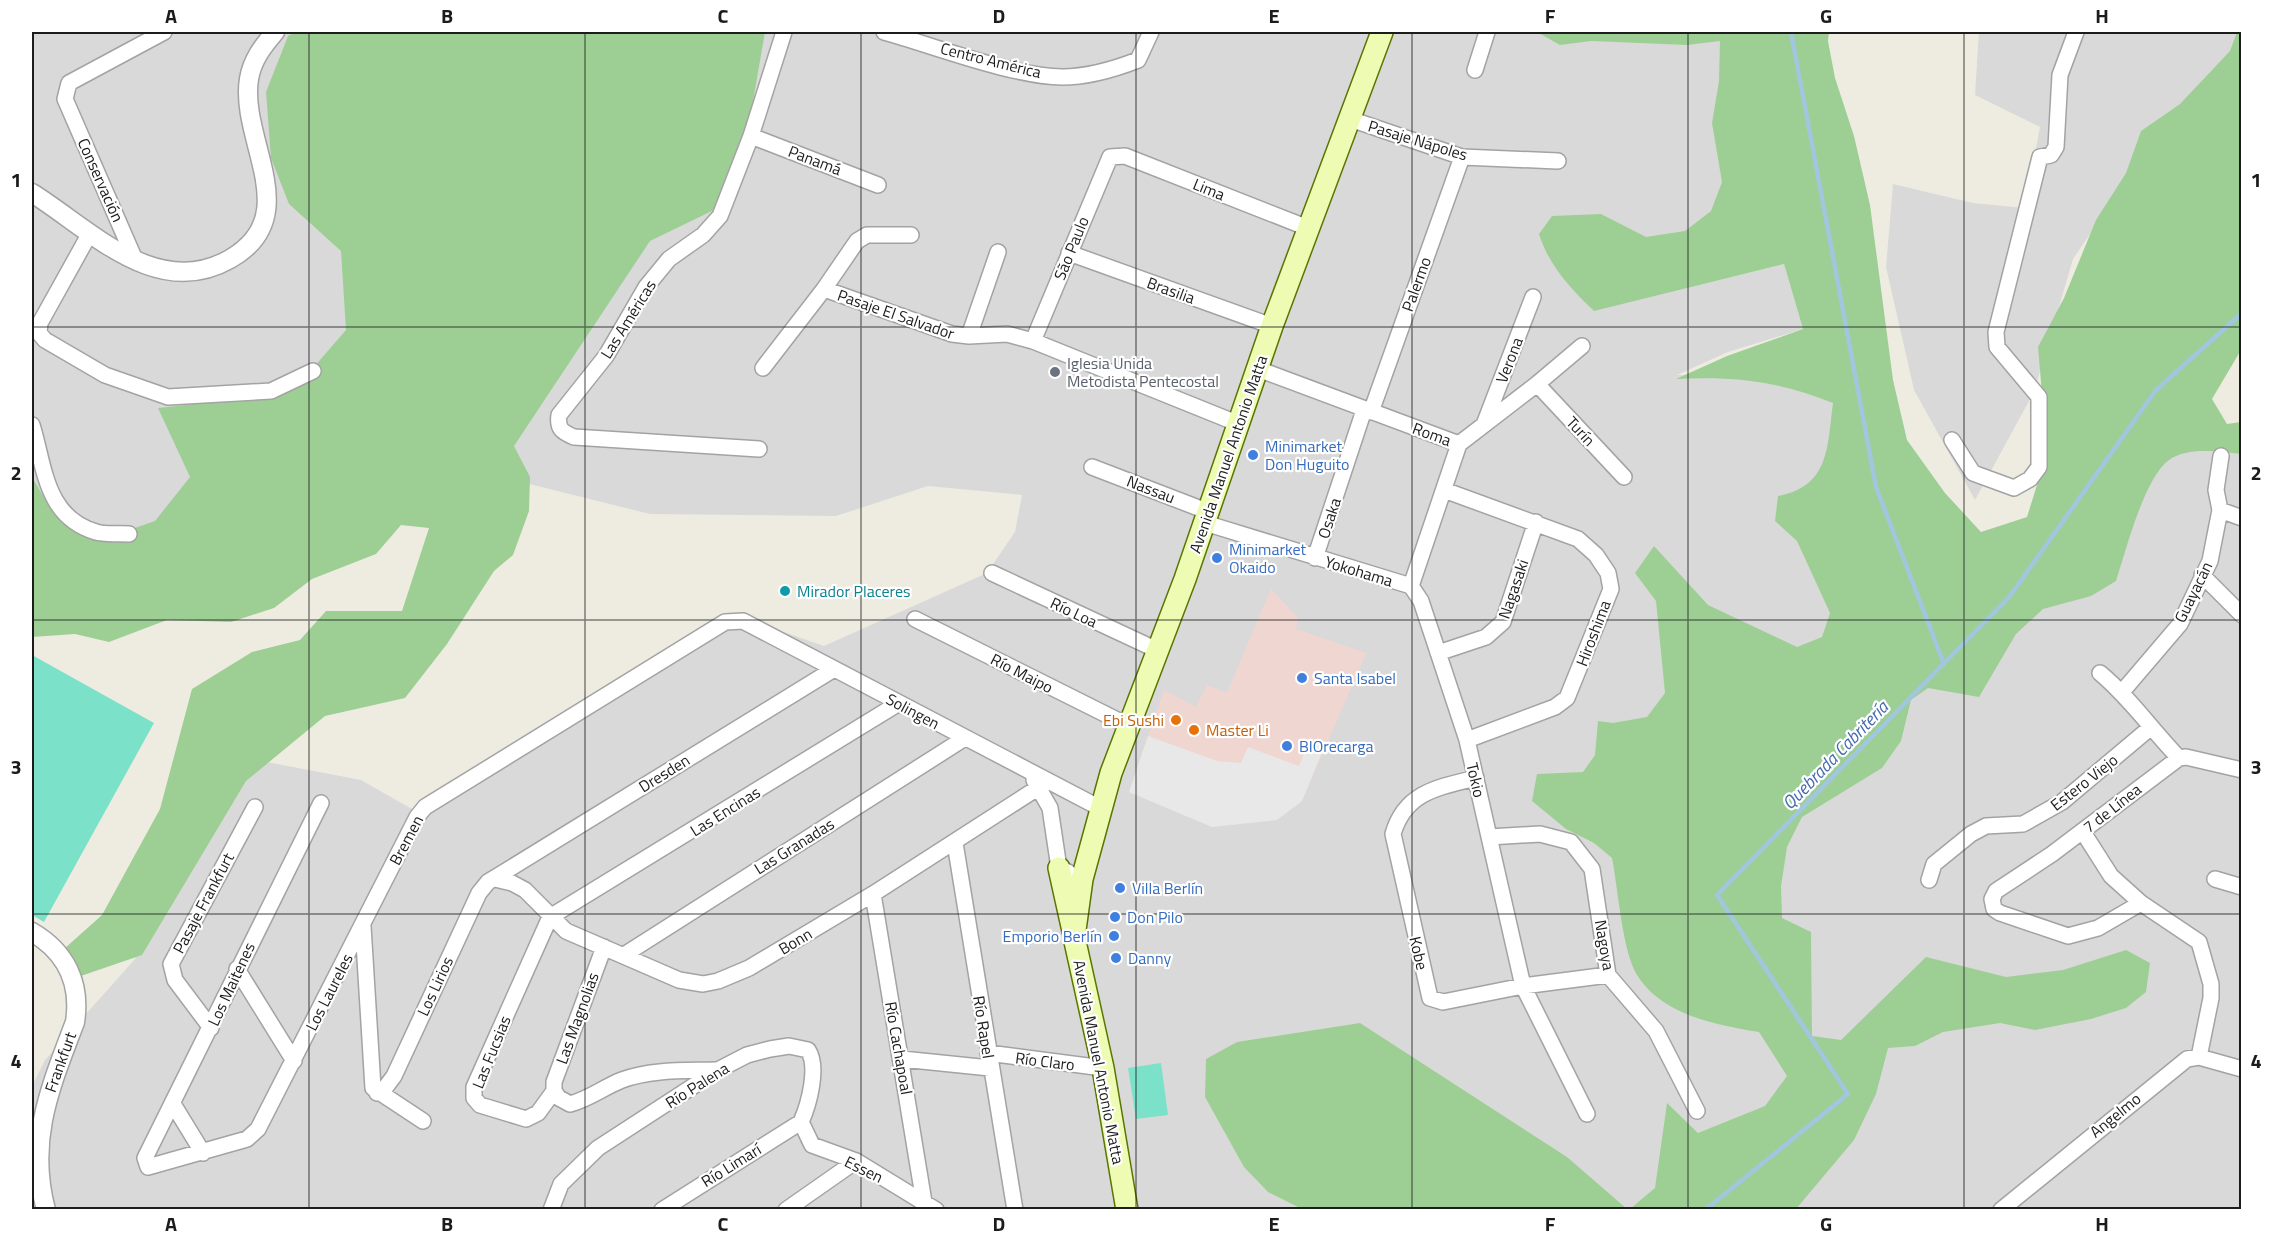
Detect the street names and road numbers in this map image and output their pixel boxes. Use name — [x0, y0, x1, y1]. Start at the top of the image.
street label: Centro América — [938, 36, 1044, 84]
street label: Pasaje Nápoles — [1365, 113, 1471, 167]
street label: Conservación — [72, 134, 130, 226]
street label: Panamá — [785, 139, 845, 181]
street label: Lima — [1189, 172, 1229, 206]
street label: São Paulo — [1047, 213, 1095, 283]
street label: Palermo — [1395, 253, 1437, 315]
street label: Brasilia — [1144, 270, 1198, 310]
street label: Las Américas — [594, 275, 662, 363]
street label: Pasaje El Salvador — [834, 283, 958, 345]
street label: Verona — [1489, 334, 1529, 386]
street label: Avenida Manuel Antonio Matta — [1183, 352, 1273, 556]
street label: Turín — [1561, 411, 1601, 451]
street label: Roma — [1409, 416, 1455, 452]
street label: Nassau — [1123, 469, 1179, 509]
street label: Osaka — [1311, 494, 1347, 542]
street label: Yokohama — [1322, 549, 1396, 593]
street label: Nagasaki — [1492, 556, 1534, 622]
street label: Guayacán — [2168, 557, 2218, 627]
street label: Río Loa — [1047, 591, 1101, 633]
street label: Hiroshima — [1569, 596, 1617, 670]
street label: Río Maipo — [987, 647, 1057, 699]
street label: Solingen — [882, 687, 944, 735]
street label: Dresden — [634, 748, 694, 798]
street label: Estero Viejo — [2045, 748, 2123, 816]
street label: Tokio — [1460, 760, 1492, 800]
street label: 7 de Línea — [2078, 777, 2146, 839]
street label: Las Encinas — [685, 780, 765, 842]
street label: Bremen — [383, 811, 429, 869]
street label: Las Granadas — [749, 812, 839, 880]
street label: Pasaje Frankfurt — [166, 848, 240, 958]
street label: Nagoya — [1589, 918, 1621, 972]
street label: Bonn — [774, 922, 816, 960]
street label: Kobe — [1404, 934, 1434, 972]
street label: Los Maitenes — [201, 938, 261, 1030]
street label: Los Laureles — [299, 949, 359, 1035]
street label: Los Lirios — [411, 952, 459, 1020]
street label: Avenida Manuel Antonio Matta — [1067, 958, 1131, 1166]
street label: Las Magnolias — [549, 969, 605, 1067]
street label: Río Rapel — [967, 994, 1001, 1060]
street label: Río Cachapoal — [879, 1000, 919, 1096]
street label: Las Fucsias — [466, 1012, 516, 1092]
street label: Frankfurt — [38, 1028, 82, 1096]
street label: Río Claro — [1014, 1045, 1076, 1077]
street label: Río Palena — [660, 1056, 734, 1114]
street label: Angelmo — [2084, 1087, 2146, 1143]
street label: Río Limarí — [696, 1136, 767, 1193]
street label: Essen — [841, 1149, 887, 1189]

